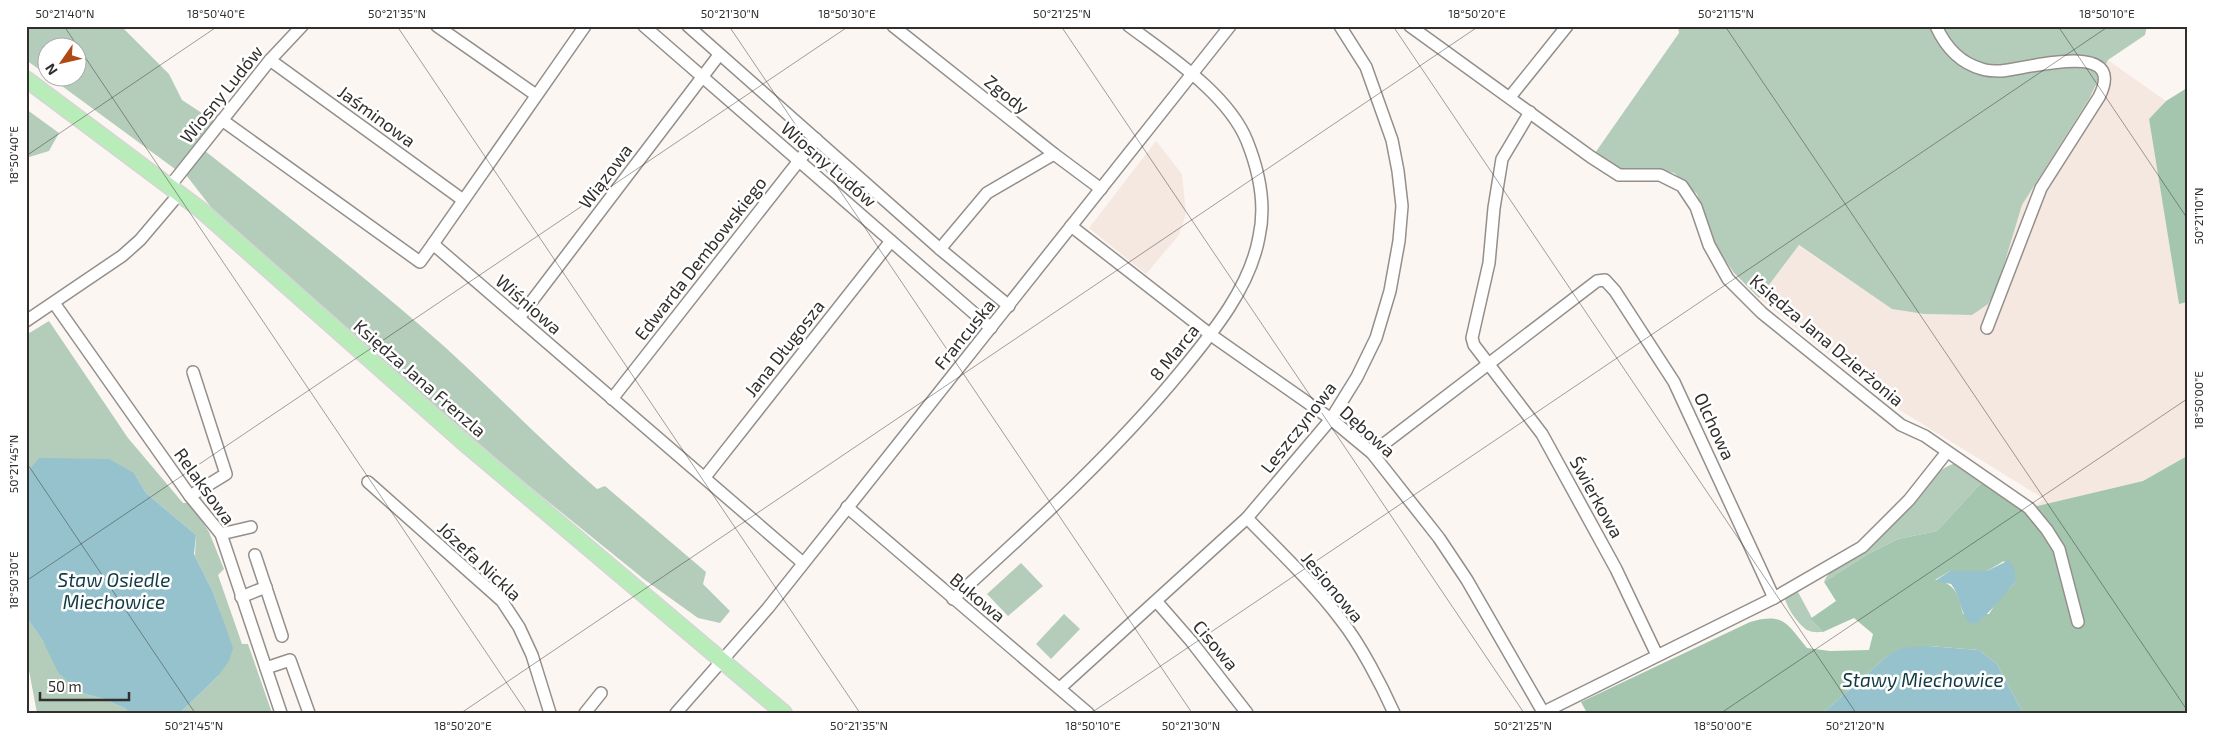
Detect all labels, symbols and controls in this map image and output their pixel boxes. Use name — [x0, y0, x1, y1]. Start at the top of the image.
text: 50°21'40"N — [35, 6, 95, 20]
text: 18°50'40"E — [187, 6, 245, 20]
text: 50°21'35"N — [368, 6, 426, 20]
text: 50°21'30"N — [701, 6, 759, 20]
text: 18°50'30"E — [818, 6, 876, 20]
text: 50°21'25"N — [1033, 6, 1091, 20]
text: 18°50'20"E — [1448, 6, 1506, 20]
text: 50°21'15"N — [1698, 6, 1754, 20]
text: 18°50'10"E — [2079, 6, 2135, 20]
north arrow — [38, 38, 88, 88]
street label: Wiosny Ludów — [175, 41, 267, 147]
text: N — [41, 61, 61, 78]
street label: Zgody — [980, 70, 1034, 118]
street label: Jaśminowa — [334, 80, 420, 152]
street label: Wiosny Ludów — [777, 117, 881, 212]
text: 18°50'40"E — [6, 126, 20, 184]
street label: Wiązowa — [574, 139, 636, 213]
street label: Edwarda Dembowskiego — [629, 172, 771, 344]
text: 50°21'10"N — [2191, 188, 2205, 244]
street label: Wiśniowa — [491, 269, 567, 339]
street label: Księdza Jana Dzierżonia — [1746, 269, 1908, 411]
street label: Francuska — [929, 294, 999, 374]
street label: Jana Długosza — [739, 295, 829, 401]
street label: Księdza Jana Frenzla — [349, 315, 491, 441]
street label: 8 Marca — [1145, 319, 1203, 385]
text: 18°50'00"E — [2191, 371, 2205, 429]
street label: Leszczynowa — [1255, 377, 1341, 477]
street label: Olchowa — [1690, 389, 1740, 463]
street label: Dębowa — [1336, 401, 1400, 461]
text: 50°21'45"N — [6, 435, 20, 493]
street label: Relaksowa — [170, 444, 240, 528]
street label: Świerkowa — [1566, 452, 1628, 542]
street label: Józefa Nickla — [434, 517, 526, 605]
street label: Jesionowa — [1297, 547, 1369, 627]
text: 18°50'30"E — [6, 551, 20, 609]
water label: Staw Osiedle Miechowice — [58, 568, 170, 613]
street label: Bukowa — [946, 568, 1010, 626]
street label: Cisowa — [1189, 615, 1243, 675]
water label: Stawy Miechowice — [1842, 668, 2004, 692]
scale bar — [40, 669, 129, 701]
text: 50 m — [48, 677, 82, 695]
text: 50°21'45"N — [165, 718, 223, 732]
text: 18°50'20"E — [434, 718, 492, 732]
text: 50°21'35"N — [830, 718, 888, 732]
text: 18°50'10"E — [1065, 718, 1121, 732]
text: 50°21'30"N — [1162, 718, 1220, 732]
text: 50°21'25"N — [1494, 718, 1552, 732]
text: 18°50'00"E — [1694, 718, 1752, 732]
text: 50°21'20"N — [1826, 718, 1884, 732]

